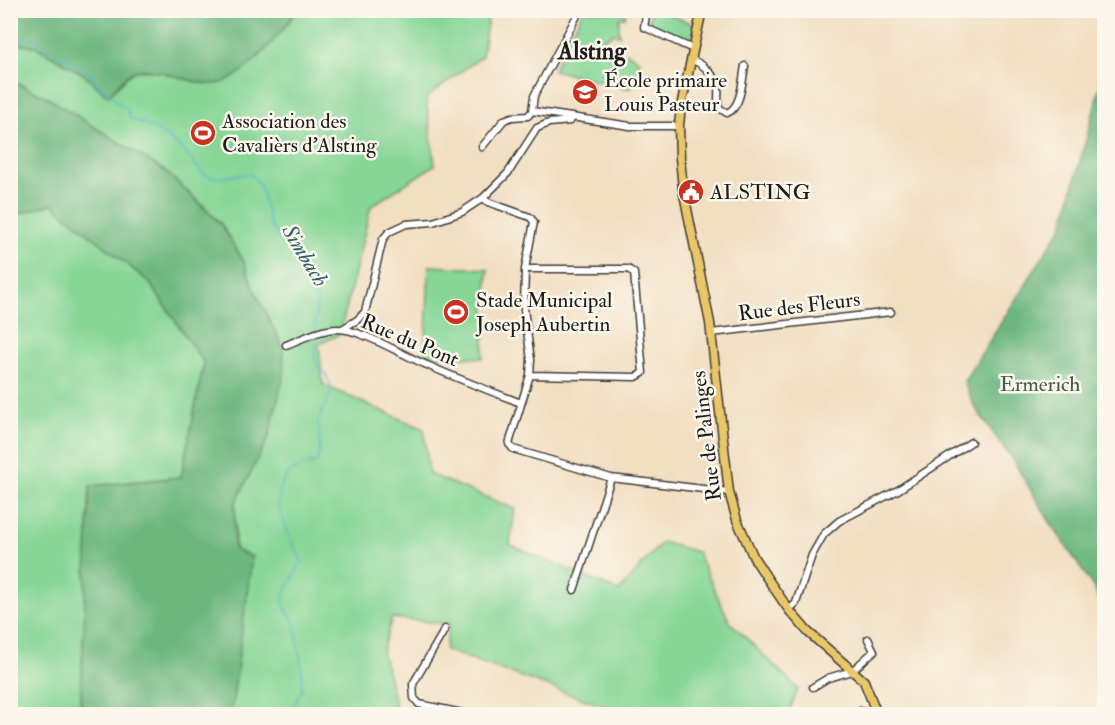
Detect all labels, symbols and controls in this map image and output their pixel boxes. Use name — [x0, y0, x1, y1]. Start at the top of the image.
district label: Alsting — [557, 36, 627, 67]
place label: École primaire Louis Pasteur — [604, 67, 727, 118]
school or university icon: École primaire Louis Pasteur — [570, 77, 600, 107]
place label: Association des Cavalièrs d'Alsting — [221, 108, 377, 159]
sports icon: Association des Cavalièrs d'Alsting — [188, 118, 218, 148]
public building icon: ALSTING — [676, 177, 706, 207]
place label: ALSTING — [709, 179, 811, 206]
water label: Simbach — [275, 218, 335, 292]
street label: Rue des Fleurs — [736, 286, 862, 327]
place label: Stade Municipal Joseph Aubertin — [475, 287, 613, 338]
sports icon: Stade Municipal Joseph Aubertin — [441, 297, 471, 327]
street label: Rue du Pont — [357, 308, 463, 373]
street label: Rue de Palinges — [685, 369, 728, 503]
park label: Ermerich — [1000, 371, 1080, 398]

